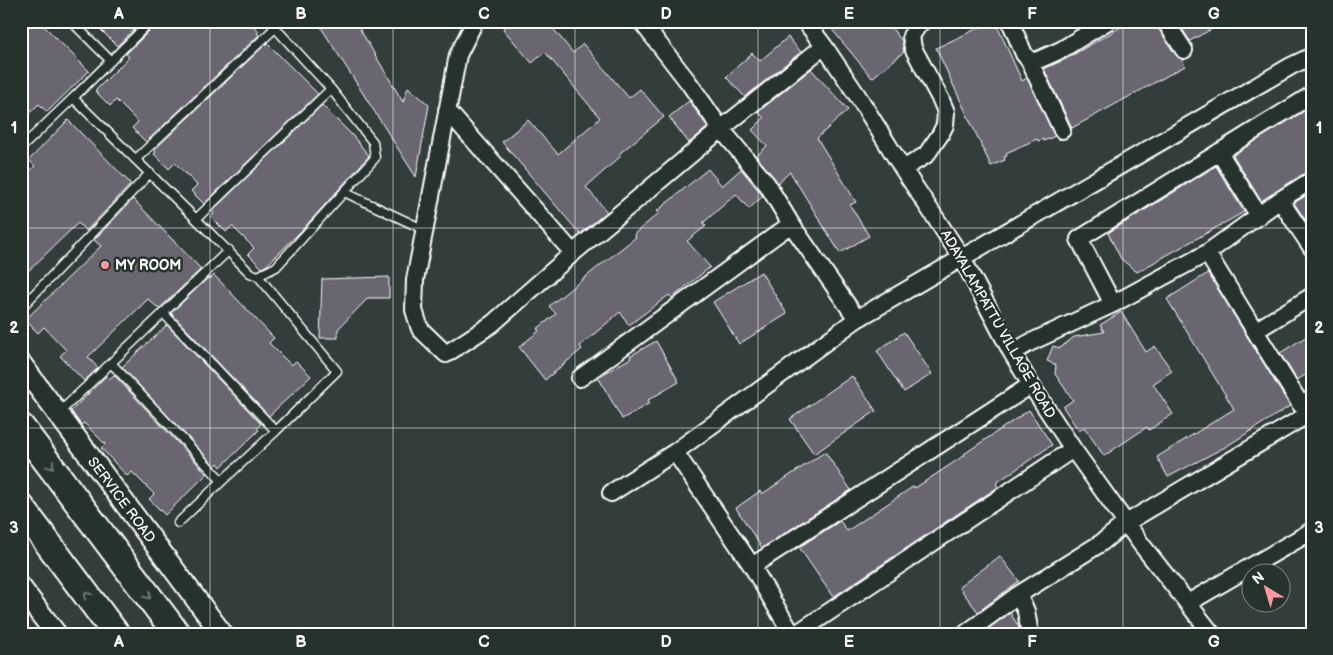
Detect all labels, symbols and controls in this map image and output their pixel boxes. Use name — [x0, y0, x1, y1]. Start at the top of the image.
text: A — [113, 5, 124, 24]
text: B — [295, 5, 307, 24]
text: C — [478, 5, 490, 24]
text: D — [660, 5, 672, 24]
text: E — [844, 5, 854, 24]
text: F — [1027, 5, 1037, 24]
text: G — [1208, 5, 1220, 24]
text: 1 — [11, 119, 17, 138]
text: 1 — [1316, 119, 1322, 138]
street label: ADAYALAMPATTU VILLAGE ROAD — [937, 227, 1059, 421]
place label: MY ROOM — [115, 257, 181, 274]
marker: MY ROOM — [99, 259, 111, 271]
text: 2 — [9, 319, 19, 338]
text: 2 — [1314, 319, 1324, 338]
street label: SERVICE ROAD — [84, 453, 159, 546]
one-way arrow — [45, 460, 53, 469]
text: 3 — [9, 519, 19, 538]
text: 3 — [1314, 519, 1324, 538]
north arrow — [1240, 562, 1290, 612]
text: N — [1249, 568, 1268, 588]
one-way arrow — [143, 590, 151, 599]
one-way arrow — [84, 591, 93, 601]
text: A — [113, 633, 124, 652]
text: B — [295, 633, 307, 652]
text: C — [478, 633, 490, 652]
text: D — [660, 633, 672, 652]
text: E — [844, 633, 854, 652]
text: F — [1027, 633, 1037, 652]
text: G — [1208, 633, 1220, 652]

